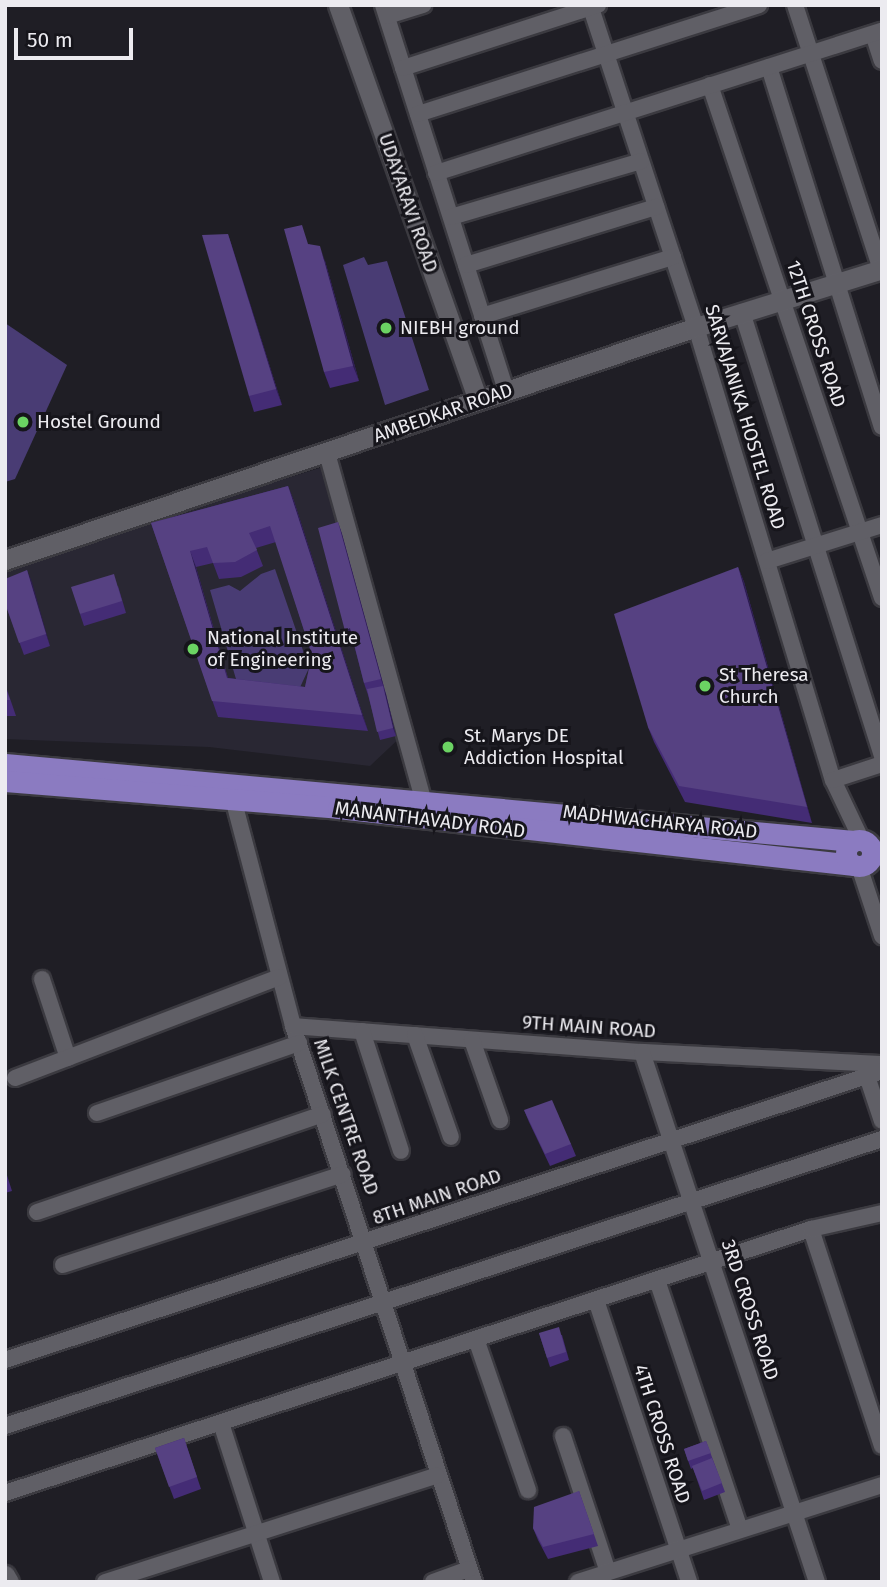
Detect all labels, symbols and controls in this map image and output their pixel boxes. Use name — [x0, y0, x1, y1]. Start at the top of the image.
scale bar — [18, 14, 136, 58]
text: 50 m — [27, 27, 73, 53]
street label: UDAYARAVI ROAD — [374, 130, 442, 276]
street label: 12TH CROSS ROAD — [782, 258, 850, 410]
street label: SARVAJANIKA HOSTEL ROAD — [700, 302, 790, 532]
place label: NIEBH ground — [400, 317, 520, 339]
marker: NIEBH ground — [378, 320, 394, 336]
street label: AMBEDKAR ROAD — [370, 379, 516, 447]
place label: Hostel Ground — [37, 411, 161, 433]
marker: Hostel Ground — [15, 414, 31, 430]
place label: National Institute of Engineering — [207, 627, 358, 671]
marker: National Institute of Engineering — [185, 641, 201, 657]
place label: St Theresa Church — [719, 664, 809, 708]
marker: St Theresa Church — [697, 678, 713, 694]
place label: St. Marys DE Addiction Hospital — [464, 725, 624, 769]
marker: St. Marys DE Addiction Hospital — [438, 737, 458, 757]
street label: MANANTHAVADY ROAD — [334, 797, 526, 843]
street label: MADHWACHARYA ROAD — [562, 800, 758, 844]
street label: 9TH MAIN ROAD — [521, 1011, 657, 1043]
street label: MILK CENTRE ROAD — [309, 1036, 383, 1198]
street label: 8TH MAIN ROAD — [370, 1164, 504, 1230]
street label: 3RD CROSS ROAD — [717, 1237, 783, 1383]
street label: 4TH CROSS ROAD — [629, 1362, 695, 1506]

